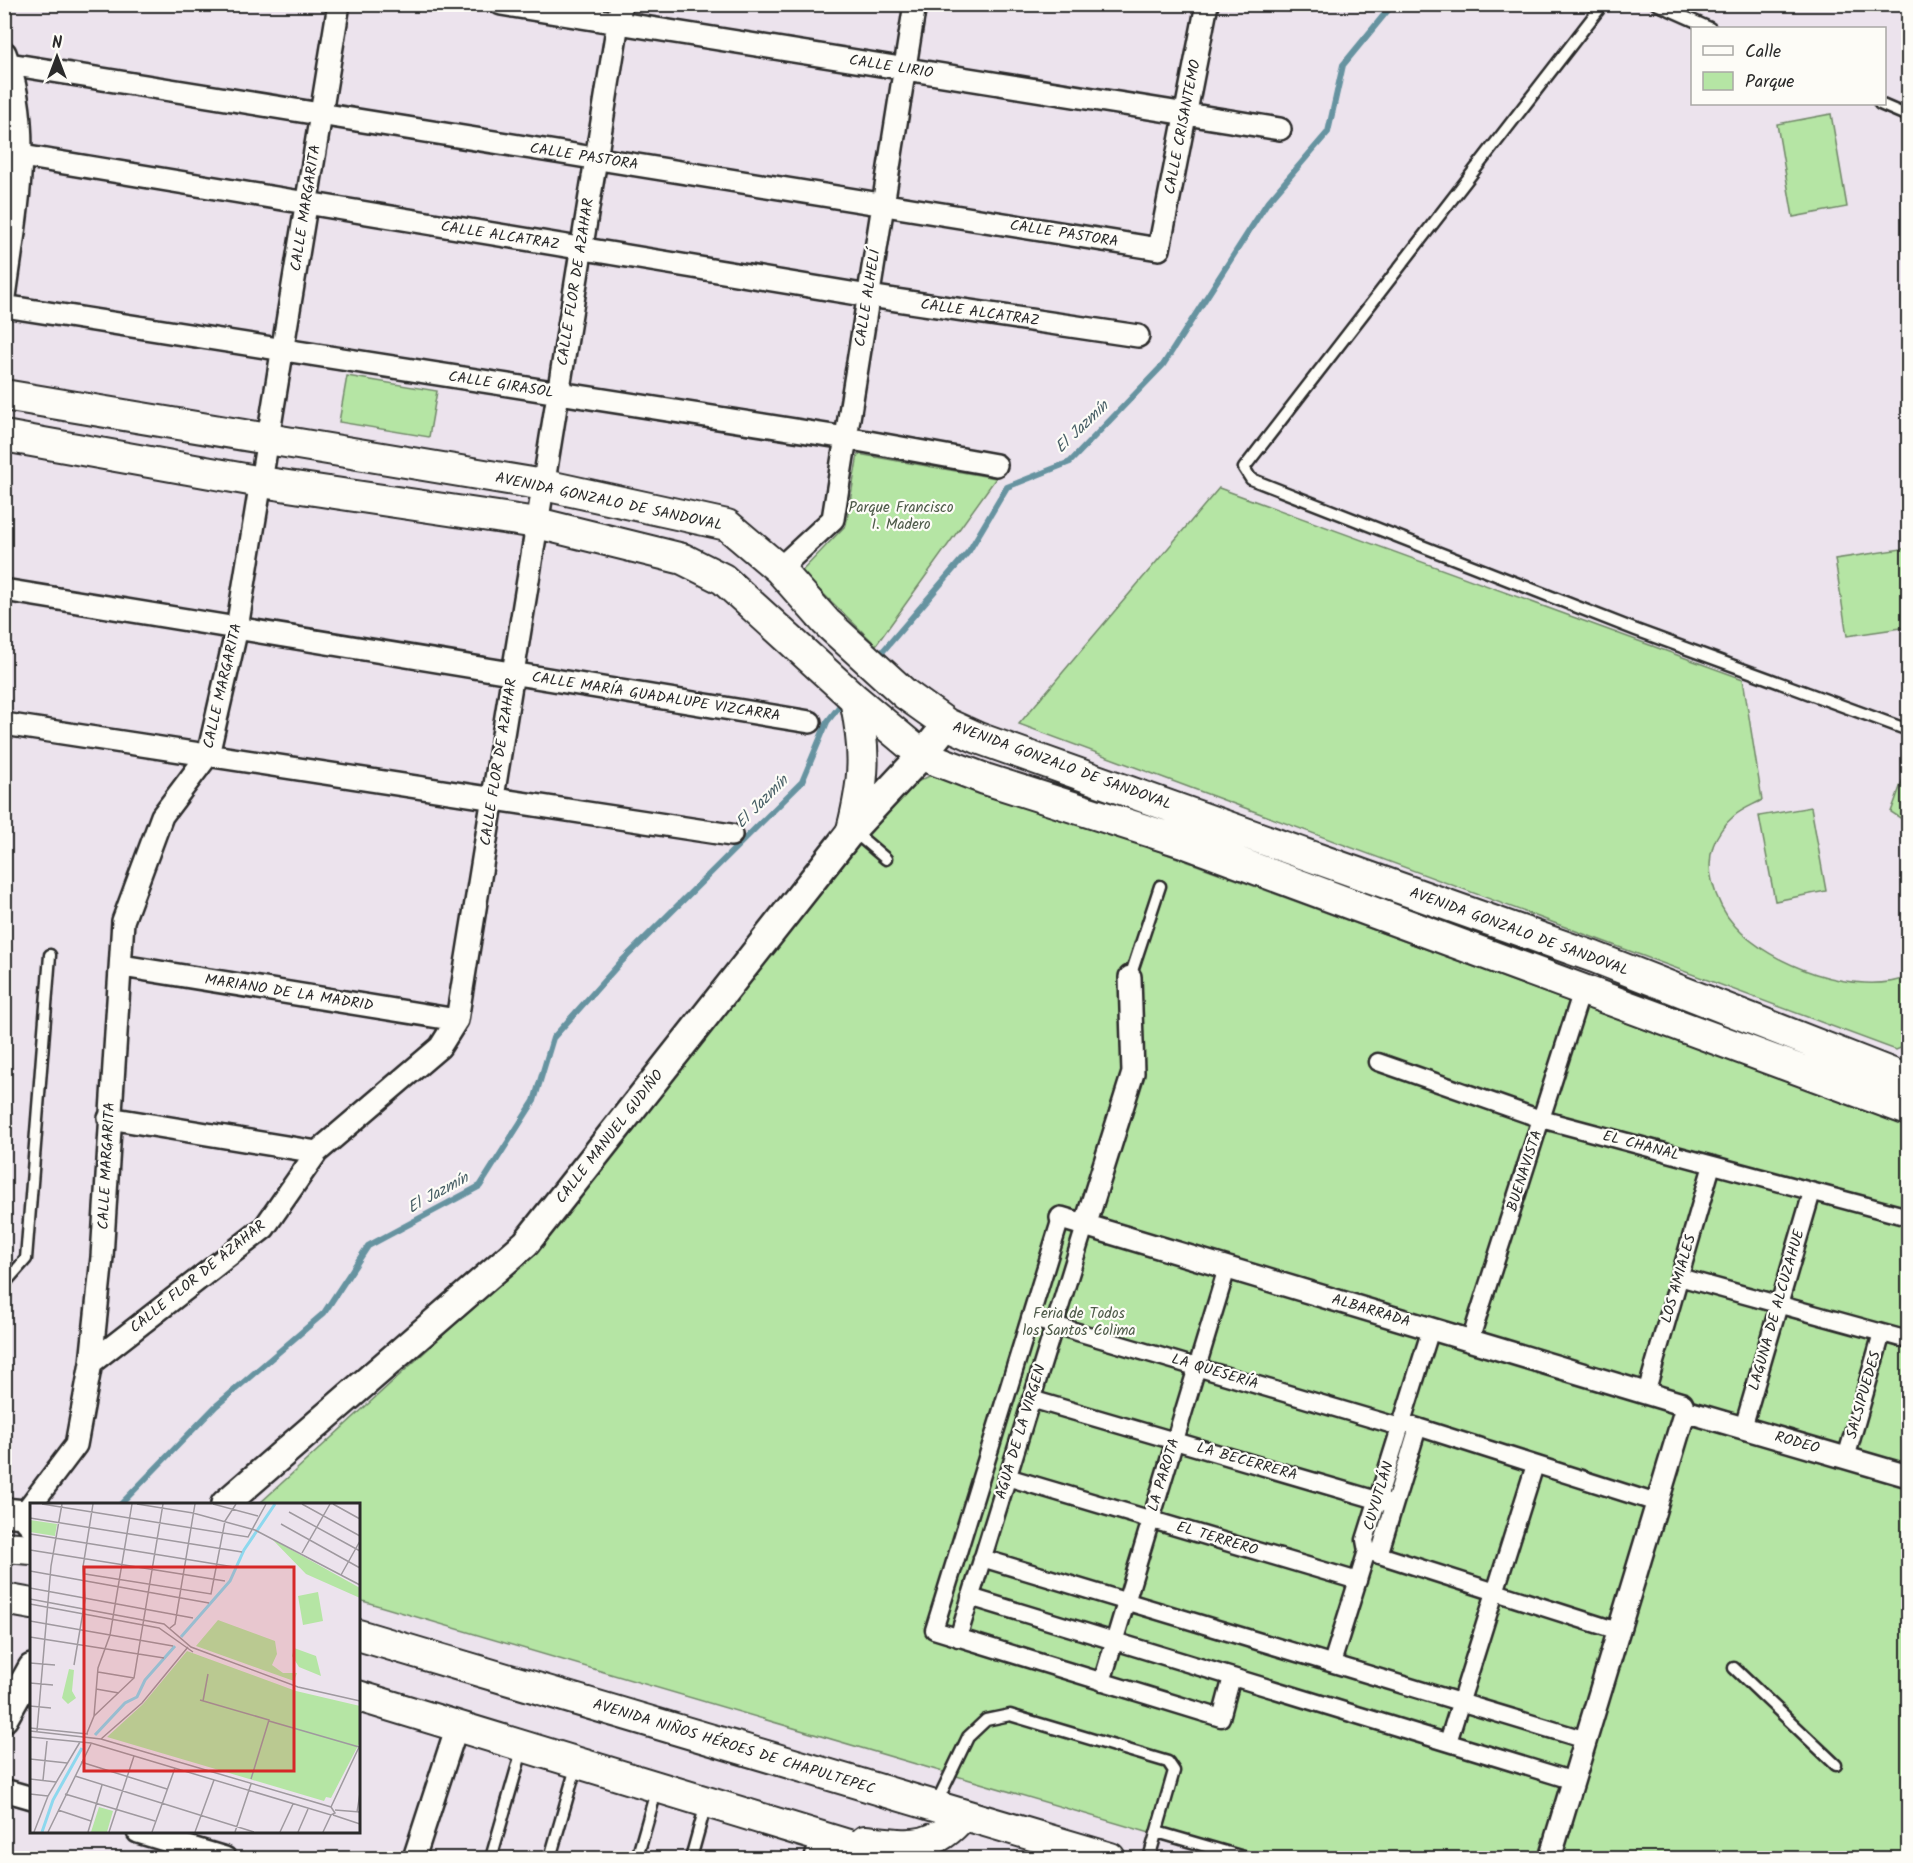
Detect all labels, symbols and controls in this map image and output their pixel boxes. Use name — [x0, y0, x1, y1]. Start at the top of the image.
north arrow — [27, 27, 87, 87]
legend — [1691, 27, 1886, 105]
text: N — [52, 31, 62, 56]
text: Calle — [1745, 38, 1781, 67]
street label: CALLE LIRIO — [847, 49, 935, 85]
street label: CALLE CRISANTEMO — [1158, 58, 1208, 196]
text: Parque — [1745, 68, 1794, 97]
street label: CALLE PASTORA — [528, 137, 640, 177]
street label: CALLE MARGARITA — [284, 143, 328, 273]
street label: CALLE FLOR DE AZAHAR — [551, 196, 601, 367]
street label: CALLE PASTORA — [1008, 214, 1120, 254]
street label: CALLE ALCATRAZ — [439, 215, 561, 257]
street label: CALLE ALHELÍ — [848, 245, 888, 348]
street label: CALLE ALCATRAZ — [919, 293, 1041, 333]
street label: CALLE GIRASOL — [447, 365, 555, 405]
water label: El Jazmín — [1049, 394, 1116, 459]
street label: AVENIDA GONZALO DE SANDOVAL — [493, 466, 725, 538]
park label: Parque Francisco I. Madero — [848, 496, 954, 537]
street label: CALLE MARGARITA — [197, 621, 249, 751]
street label: CALLE MARÍA GUADALUPE VIZCARRA — [530, 665, 782, 729]
street label: CALLE FLOR DE AZAHAR — [474, 676, 524, 847]
street label: AVENIDA GONZALO DE SANDOVAL — [949, 715, 1175, 817]
water label: El Jazmín — [730, 769, 795, 834]
street label: AVENIDA GONZALO DE SANDOVAL — [1406, 881, 1632, 983]
street label: MARIANO DE LA MADRID — [203, 968, 375, 1018]
street label: CALLE MANUEL GUDIÑO — [550, 1065, 670, 1209]
street label: CALLE MARGARITA — [92, 1102, 122, 1230]
street label: EL CHANAL — [1600, 1124, 1682, 1168]
street label: BUENAVISTA — [1501, 1127, 1549, 1215]
water label: El Jazmín — [403, 1165, 475, 1220]
street label: CALLE FLOR DE AZAHAR — [125, 1214, 271, 1340]
street label: LAGUNA DE ALCUZAHUE — [1742, 1225, 1812, 1393]
street label: LOS AMIALES — [1655, 1232, 1703, 1326]
street label: ALBARRADA — [1329, 1288, 1413, 1334]
park label: Feria de Todos los Santos Colima — [1023, 1302, 1135, 1343]
street label: LA QUESERÍA — [1168, 1347, 1262, 1397]
street label: SALSIPUEDES — [1840, 1348, 1888, 1442]
street label: AGUA DE LA VIRGEN — [989, 1362, 1053, 1502]
street label: RODEO — [1772, 1425, 1822, 1461]
street label: LA PAROTA — [1141, 1435, 1187, 1515]
street label: LA BECERRERA — [1194, 1436, 1300, 1488]
street label: CUYUTLÁN — [1357, 1459, 1401, 1533]
inset map — [30, 1503, 360, 1833]
street label: EL TERRERO — [1173, 1515, 1261, 1563]
street label: AVENIDA NIÑOS HÉROES DE CHAPULTEPEC — [590, 1693, 878, 1801]

